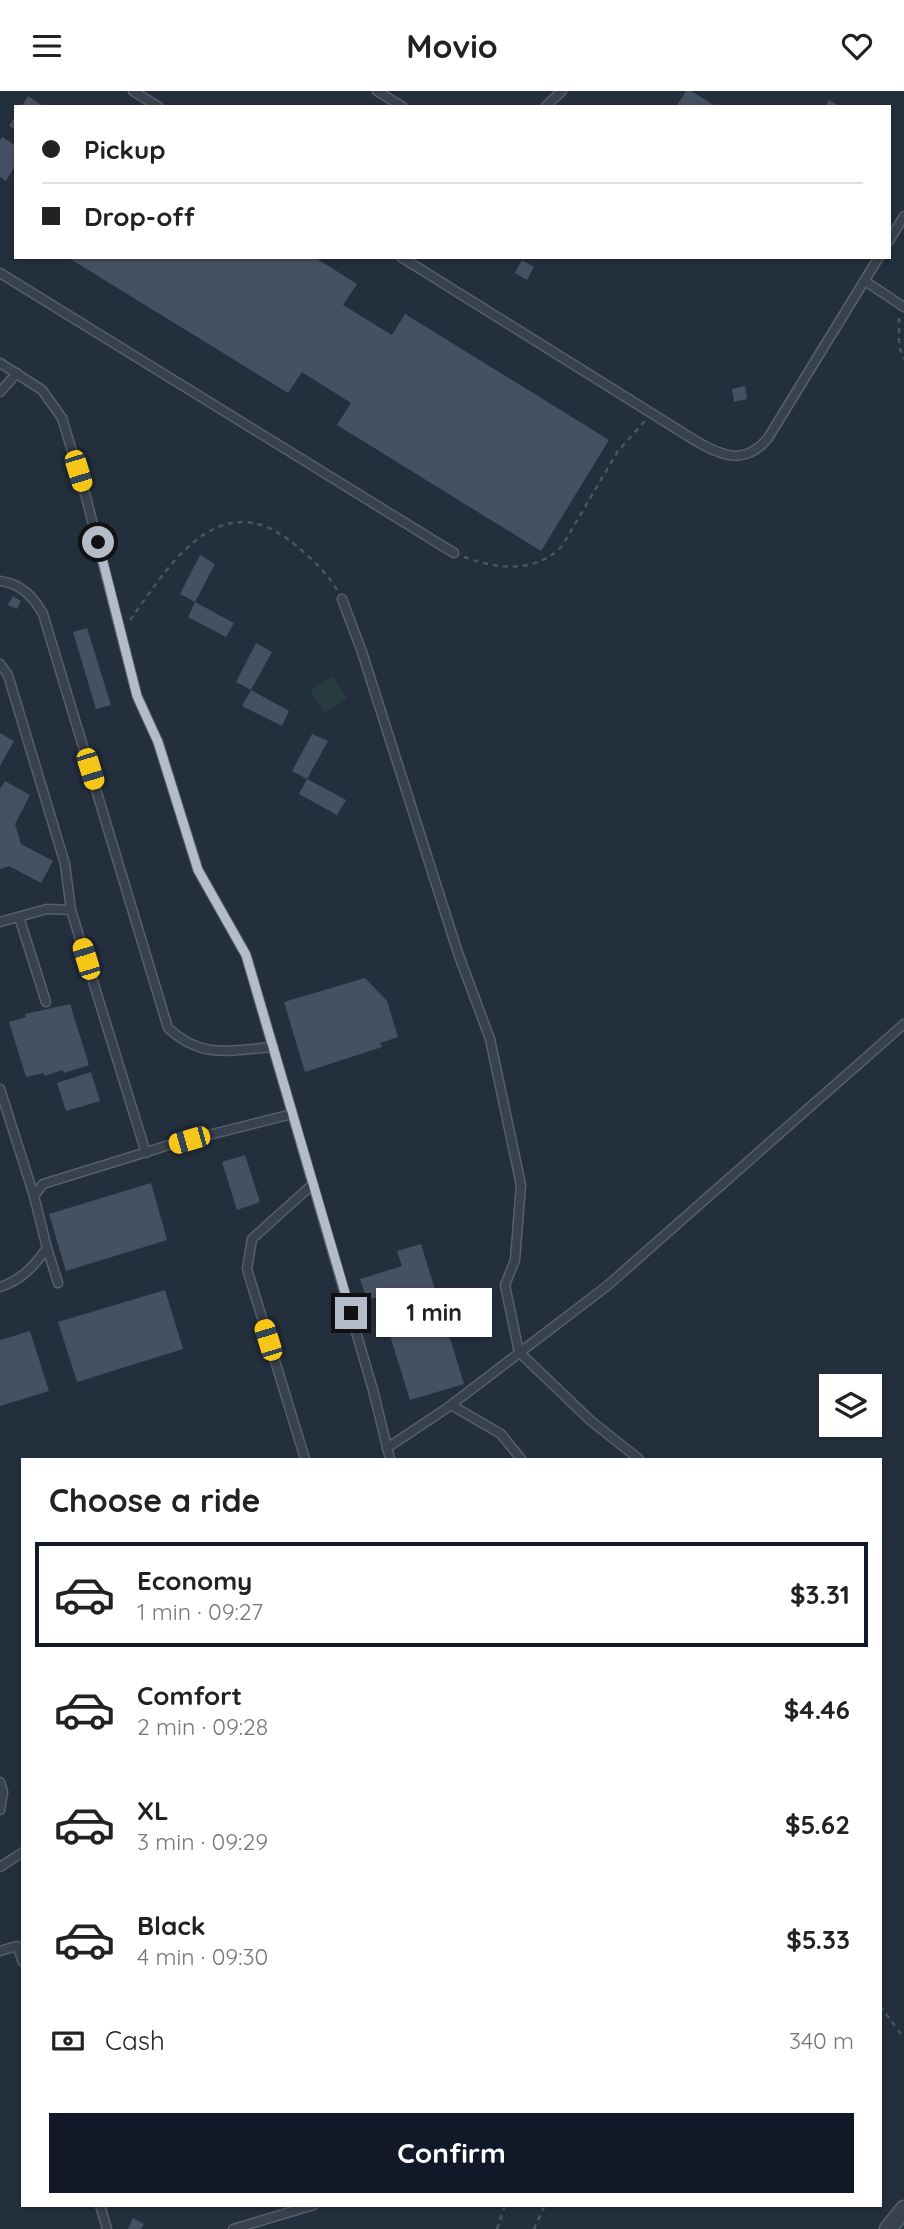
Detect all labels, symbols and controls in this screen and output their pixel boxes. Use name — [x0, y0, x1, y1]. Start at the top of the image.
text: Movio — [406, 26, 498, 66]
icon: menu — [28, 27, 66, 65]
icon: heart — [838, 27, 876, 65]
text: Pickup — [84, 133, 166, 166]
text: Drop-off — [84, 200, 195, 233]
car — [62, 448, 95, 494]
route start — [82, 526, 114, 558]
car — [74, 746, 107, 792]
car — [70, 936, 103, 982]
car — [166, 1124, 213, 1156]
callout: 1 min — [376, 1289, 491, 1337]
route end — [335, 1297, 367, 1329]
text: 1 min — [406, 1298, 462, 1327]
car — [252, 1317, 285, 1363]
map controls — [819, 1374, 882, 1437]
button: layers — [819, 1374, 882, 1437]
text: Choose a ride — [49, 1480, 261, 1520]
icon: car — [53, 1563, 116, 1626]
text: Economy — [137, 1564, 252, 1597]
text: $3.31 — [790, 1578, 850, 1611]
text: 1 min · 09:27 — [137, 1597, 263, 1626]
icon: car — [53, 1678, 116, 1741]
text: Comfort — [137, 1679, 242, 1712]
text: $4.46 — [784, 1693, 850, 1726]
text: 2 min · 09:28 — [137, 1712, 268, 1741]
icon: car — [53, 1793, 116, 1856]
text: XL — [137, 1794, 169, 1827]
text: $5.62 — [785, 1808, 850, 1841]
text: 3 min · 09:29 — [137, 1827, 268, 1856]
icon: car — [53, 1908, 116, 1971]
text: Black — [137, 1909, 206, 1942]
text: $5.33 — [786, 1923, 850, 1956]
text: 4 min · 09:30 — [137, 1942, 268, 1971]
icon: cash — [49, 2022, 87, 2060]
text: Cash — [105, 2024, 165, 2057]
text: 340 m — [789, 2026, 854, 2055]
button: Confirm — [49, 2113, 854, 2193]

